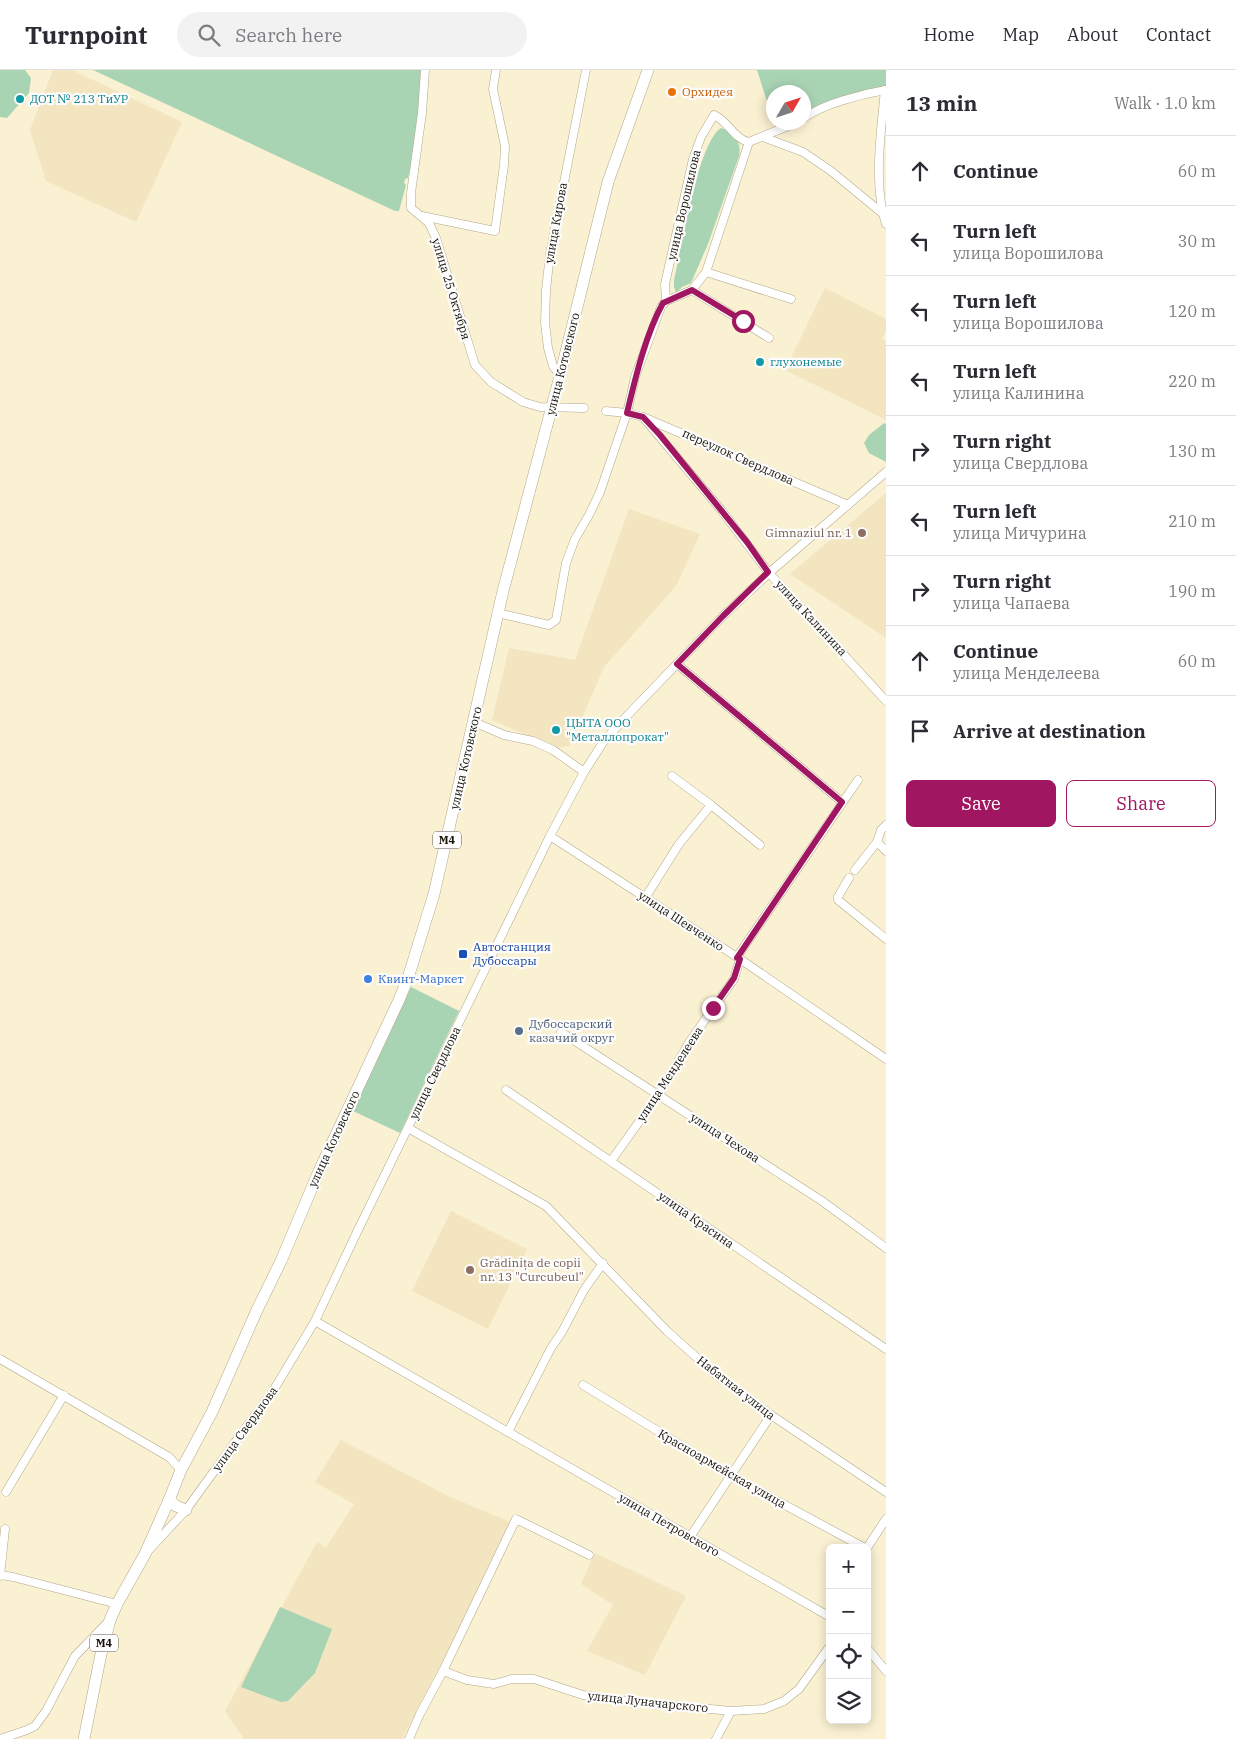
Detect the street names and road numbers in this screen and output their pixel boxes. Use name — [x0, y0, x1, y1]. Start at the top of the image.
street label: улица Ворошилова — [663, 148, 704, 262]
street label: улица Кирова — [541, 181, 570, 265]
street label: улица 25 Октября — [429, 236, 474, 341]
street label: улица Котовского — [543, 311, 583, 417]
street label: переулок Свердлова — [680, 425, 797, 488]
street label: улица Калинина — [772, 577, 851, 659]
street label: улица Котовского — [446, 705, 485, 811]
road number: M4 — [433, 832, 461, 848]
street label: улица Шевченко — [636, 887, 727, 954]
street label: улица Менделеева — [633, 1023, 706, 1124]
street label: улица Свердлова — [406, 1024, 464, 1122]
street label: улица Котовского — [305, 1088, 363, 1190]
street label: улица Чехова — [688, 1110, 763, 1166]
street label: улица Красина — [656, 1188, 737, 1252]
street label: Набатная улица — [694, 1352, 779, 1423]
street label: улица Свердлова — [209, 1383, 281, 1474]
street label: Красноармейская улица — [656, 1426, 789, 1512]
street label: улица Петровского — [616, 1490, 723, 1560]
road number: M4 — [90, 1635, 118, 1652]
street label: улица Луначарского — [587, 1688, 709, 1715]

